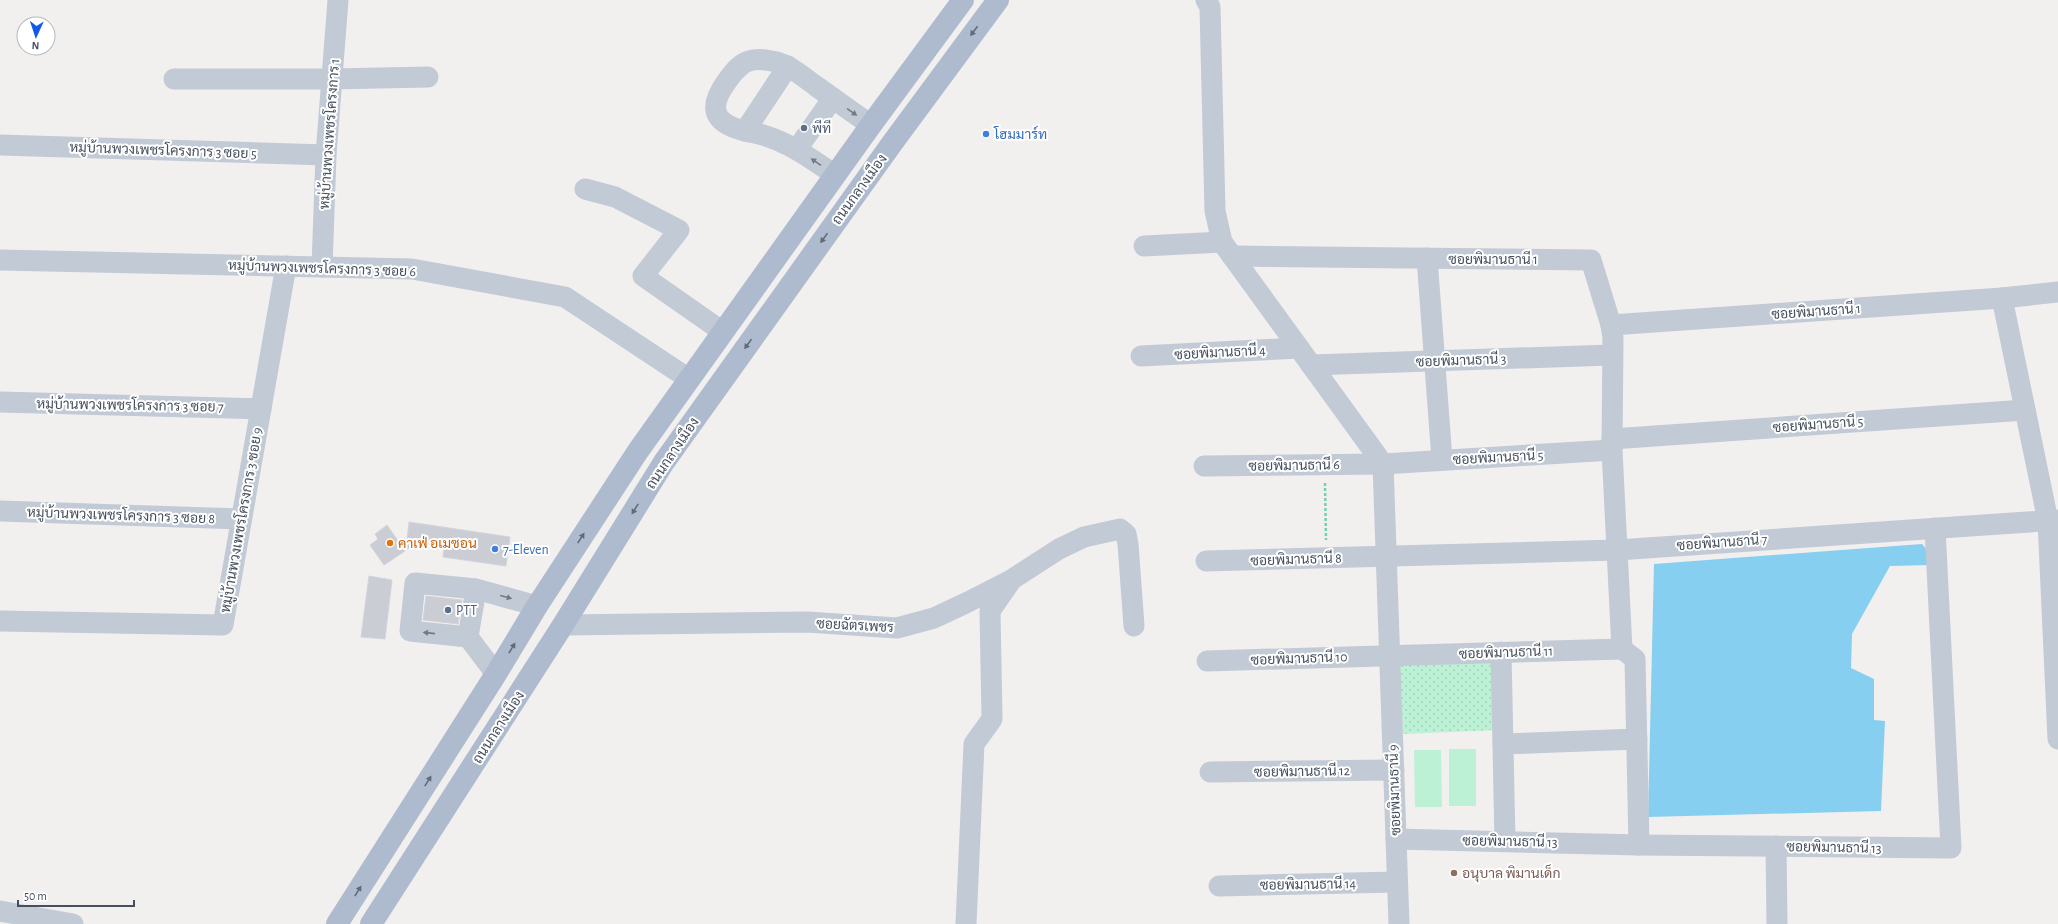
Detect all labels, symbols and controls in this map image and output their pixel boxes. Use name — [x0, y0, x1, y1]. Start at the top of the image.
north arrow — [16, 16, 56, 56]
one-way arrow — [970, 26, 979, 37]
text: N — [31, 40, 40, 51]
street label: หมู่บ้านพวงเพชรโครงการ 1 — [315, 58, 344, 210]
one-way arrow — [846, 108, 857, 116]
place label: พีที — [812, 119, 831, 136]
marker: พีที — [799, 123, 809, 133]
place label: โฮมมาร์ท — [993, 125, 1047, 142]
marker: โฮมมาร์ท — [981, 129, 991, 139]
street label: หมู่บ้านพวงเพชรโครงการ 3 ซอย 5 — [69, 138, 257, 163]
street label: ถนนกลางเมือง — [827, 150, 890, 227]
one-way arrow — [811, 158, 821, 166]
one-way arrow — [820, 233, 828, 244]
street label: ซอยพิมานธานี 1 — [1448, 250, 1538, 267]
street label: หมู่บ้านพวงเพชรโครงการ 3 ซอย 6 — [228, 256, 416, 281]
street label: ซอยพิมานธานี 1 — [1771, 299, 1861, 322]
one-way arrow — [744, 339, 752, 349]
street label: ซอยพิมานธานี 4 — [1174, 341, 1266, 362]
street label: ซอยพิมานธานี 3 — [1415, 349, 1507, 370]
street label: หมู่บ้านพวงเพชรโครงการ 3 ซอย 7 — [36, 394, 224, 417]
street label: ซอยพิมานธานี 5 — [1772, 412, 1864, 435]
street label: ถนนกลางเมือง — [641, 414, 702, 492]
street label: หมู่บ้านพวงเพชรโครงการ 3 ซอย 9 — [216, 426, 267, 614]
street label: ซอยพิมานธานี 5 — [1452, 446, 1544, 467]
street label: ซอยพิมานธานี 6 — [1248, 455, 1340, 474]
street label: หมู่บ้านพวงเพชรโครงการ 3 ซอย 8 — [27, 503, 215, 528]
one-way arrow — [631, 504, 639, 514]
street label: ซอยพิมานธานี 7 — [1676, 530, 1768, 553]
one-way arrow — [578, 532, 585, 544]
place label: คาเฟ่ อเมซอน — [398, 536, 477, 551]
marker: คาเฟ่ อเมซอน — [385, 538, 395, 548]
place label: 7-Eleven — [503, 543, 549, 557]
marker: 7-Eleven — [490, 544, 500, 554]
street label: ซอยพิมานธานี 8 — [1250, 548, 1342, 569]
one-way arrow — [500, 595, 513, 601]
place label: PTT — [456, 604, 477, 618]
marker: PTT — [443, 605, 453, 615]
street label: ซอยฉัตรเพชร — [816, 616, 894, 635]
one-way arrow — [423, 630, 435, 636]
street label: ซอยพิมานธานี 11 — [1458, 641, 1553, 662]
one-way arrow — [508, 642, 515, 654]
street label: ซอยพิมานธานี 10 — [1250, 647, 1348, 668]
street label: ถนนกลางเมือง — [468, 687, 527, 766]
street label: ซอยพิมานธานี 9 — [1383, 744, 1404, 836]
street label: ซอยพิมานธานี 12 — [1254, 761, 1350, 780]
one-way arrow — [424, 775, 431, 787]
street label: ซอยพิมานธานี 13 — [1462, 831, 1558, 850]
street label: ซอยพิมานธานี 13 — [1786, 837, 1882, 856]
place label: อนุบาล พิมานเด็ก — [1462, 864, 1560, 883]
marker: อนุบาล พิมานเด็ก — [1449, 868, 1459, 878]
street label: ซอยพิมานธานี 14 — [1260, 874, 1357, 893]
scale bar — [18, 882, 134, 908]
one-way arrow — [354, 886, 362, 896]
text: 50 m — [24, 890, 47, 902]

